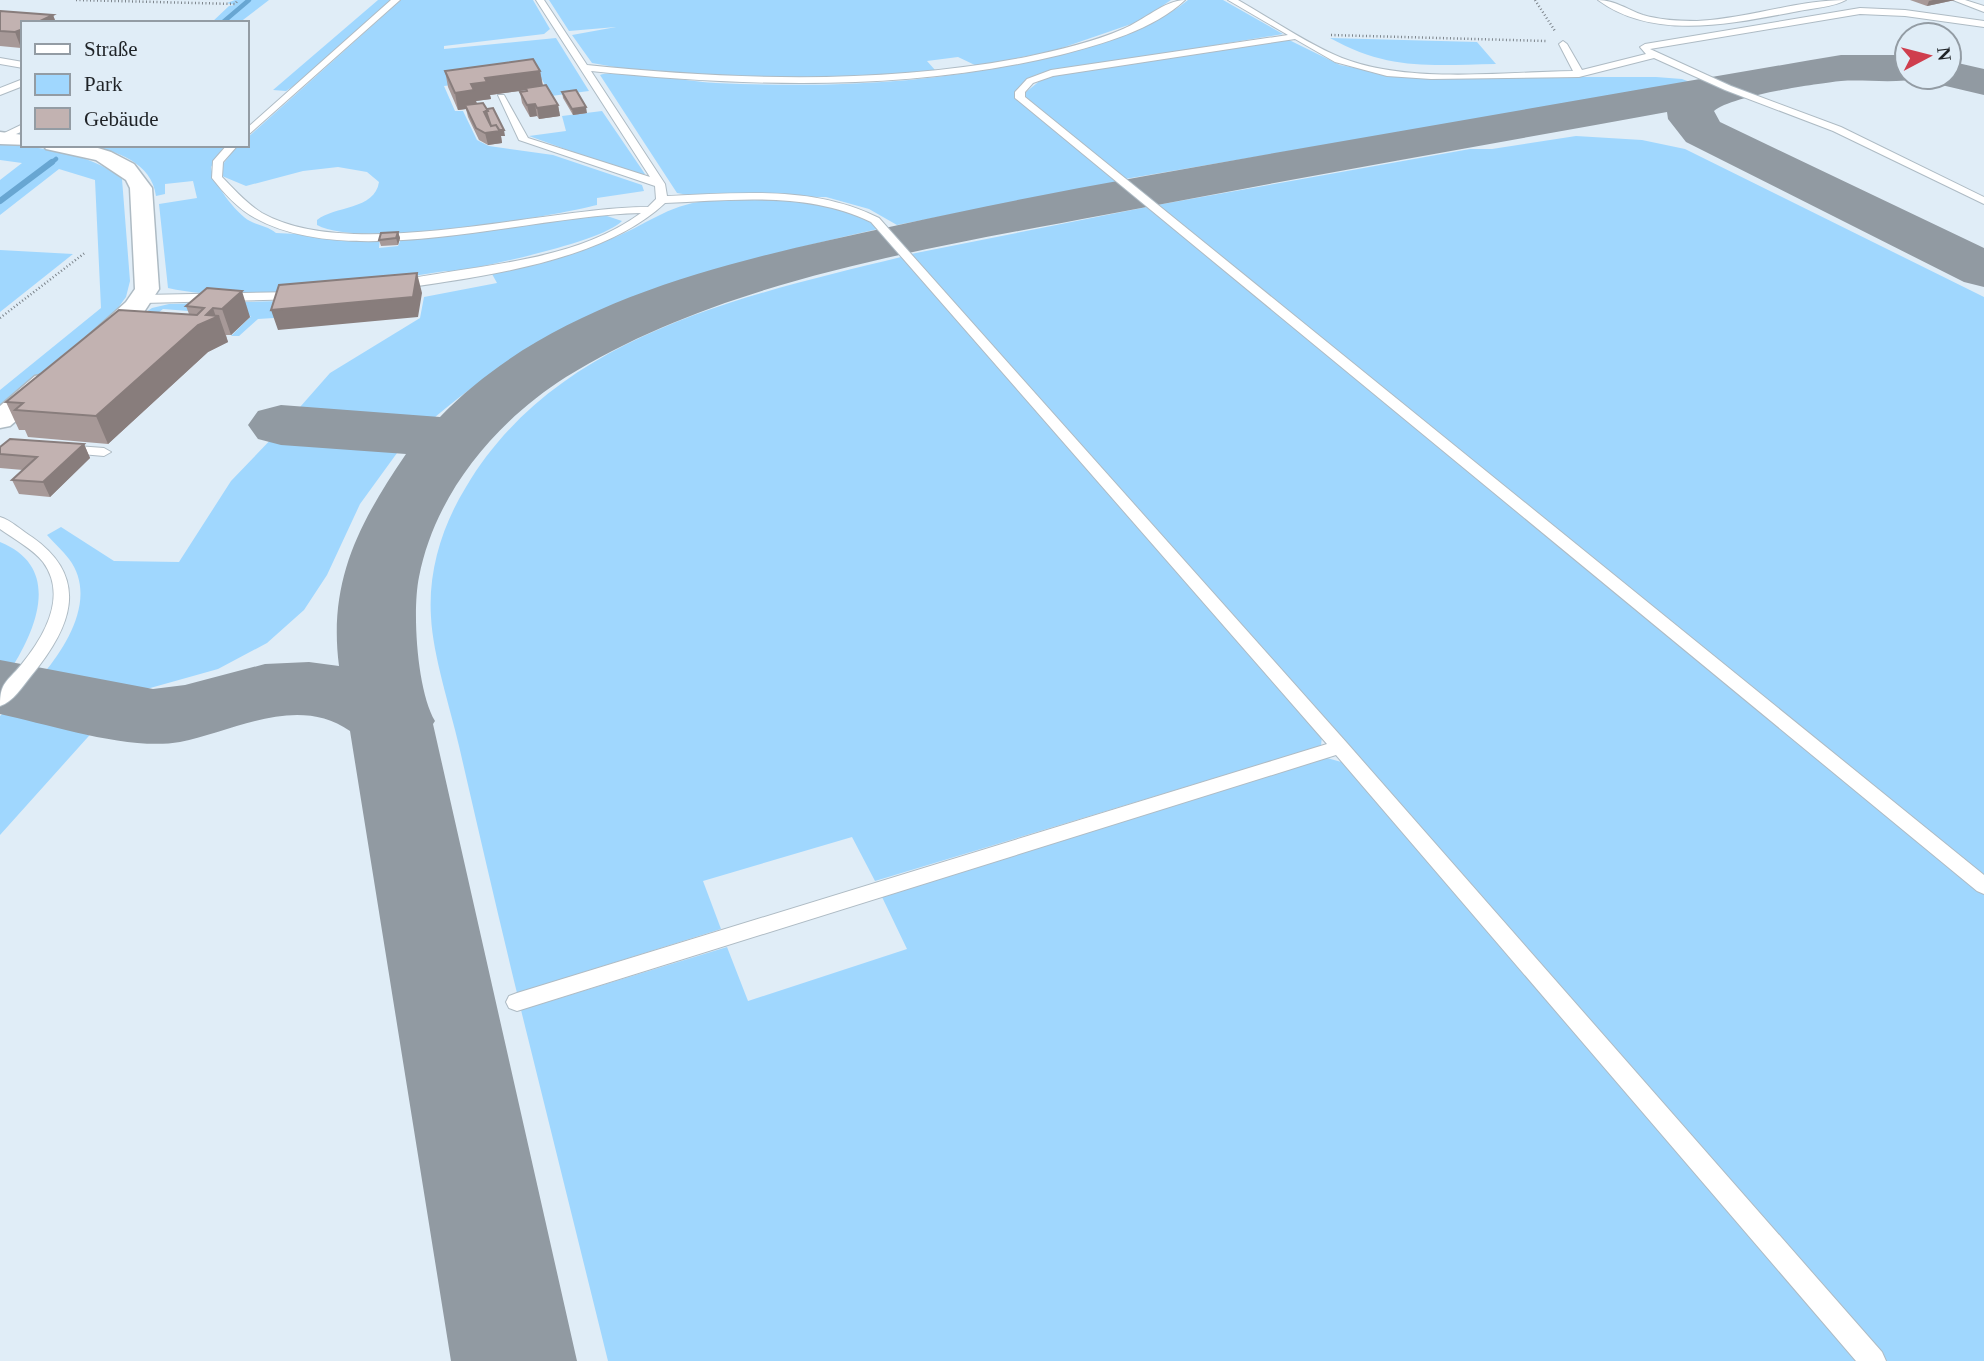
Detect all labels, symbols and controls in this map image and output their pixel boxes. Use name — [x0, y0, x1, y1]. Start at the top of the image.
legend — [21, 21, 248, 147]
north arrow — [1893, 21, 1963, 91]
text: Straße — [84, 37, 138, 61]
text: N — [1933, 46, 1956, 62]
text: Park — [84, 72, 123, 96]
text: Gebäude — [84, 107, 159, 131]

